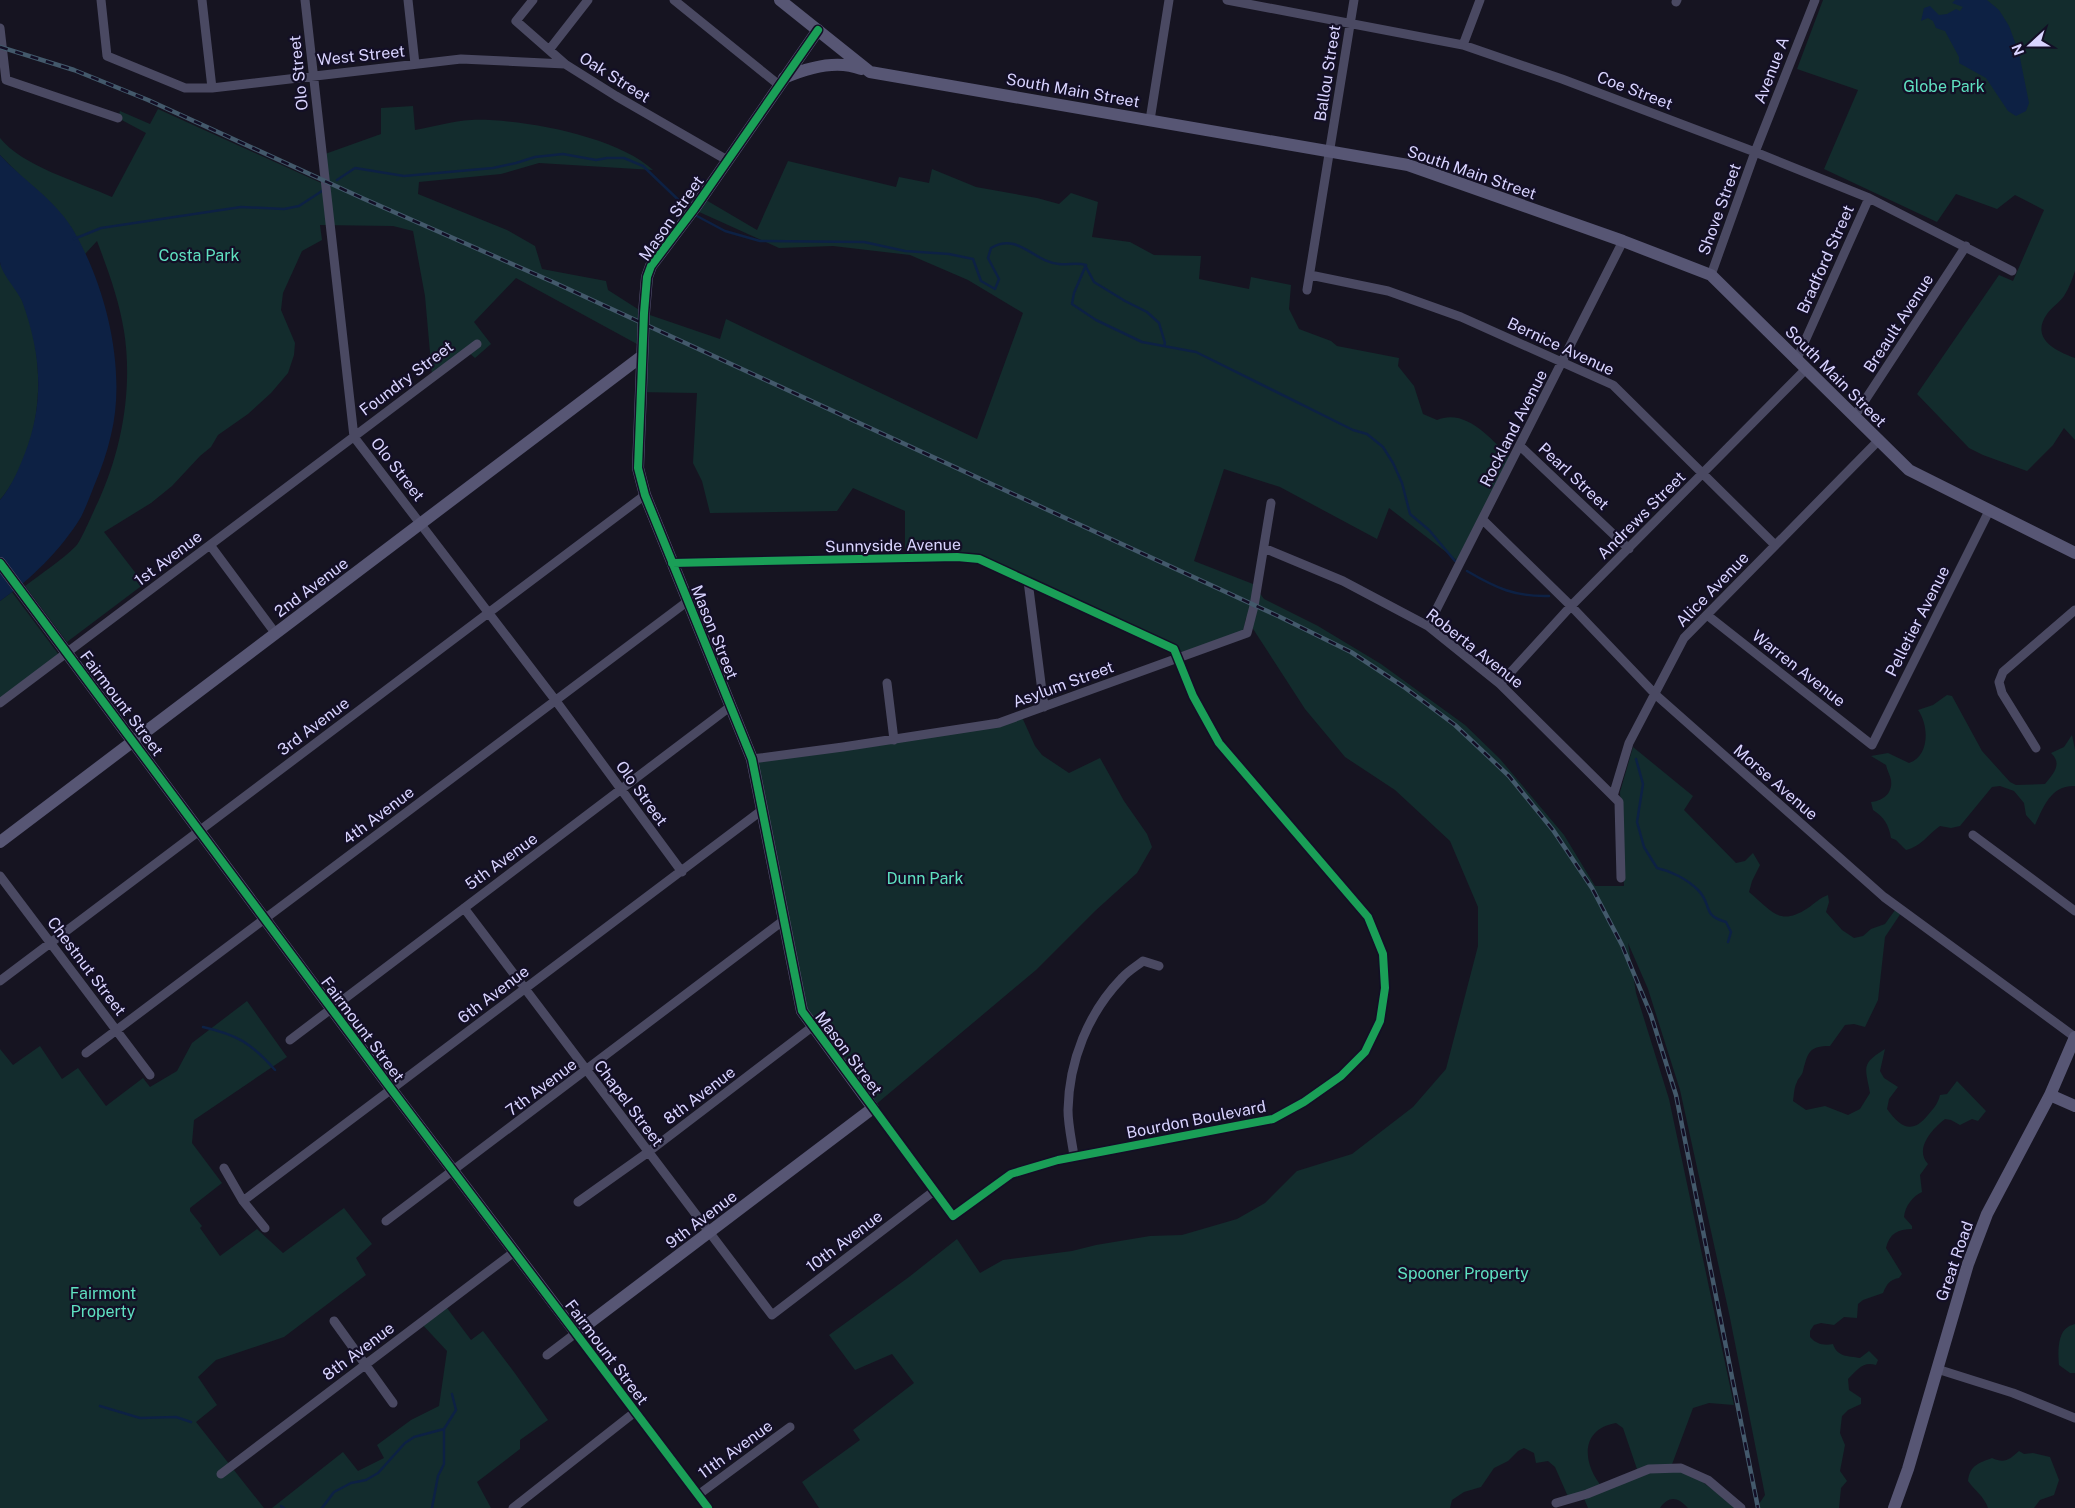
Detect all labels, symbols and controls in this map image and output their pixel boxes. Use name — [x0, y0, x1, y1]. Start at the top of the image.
north arrow — [2005, 20, 2055, 70]
street label: Ballou Street — [1310, 23, 1345, 123]
street label: Olo Street — [285, 34, 312, 112]
street label: Avenue A — [1750, 34, 1793, 106]
street label: West Street — [316, 41, 406, 70]
text: N — [2008, 42, 2027, 58]
street label: Oak Street — [576, 48, 654, 107]
street label: Coe Street — [1594, 67, 1675, 114]
street label: South Main Street — [1005, 69, 1141, 112]
park label: Globe Park — [1903, 77, 1985, 96]
street label: South Main Street — [1405, 141, 1539, 203]
street label: Shove Street — [1694, 161, 1745, 258]
street label: Mason Street — [635, 172, 708, 265]
street label: Bradford Street — [1793, 202, 1858, 316]
park label: Costa Park — [159, 246, 239, 265]
street label: Breault Avenue — [1860, 271, 1937, 376]
street label: Bernice Avenue — [1504, 313, 1617, 380]
street label: South Main Street — [1781, 322, 1890, 431]
street label: Foundry Street — [356, 337, 457, 420]
street label: Rockland Avenue — [1476, 367, 1551, 490]
street label: Olo Street — [367, 434, 428, 505]
street label: Pearl Street — [1534, 439, 1613, 514]
street label: Andrews Street — [1594, 468, 1689, 563]
street label: 1st Avenue — [131, 527, 206, 590]
street label: Sunnyside Avenue — [825, 535, 961, 556]
street label: Alice Avenue — [1672, 548, 1753, 631]
street label: 2nd Avenue — [271, 554, 352, 621]
street label: Pelletier Avenue — [1881, 563, 1953, 680]
street label: Mason Street — [687, 582, 742, 682]
street label: Roberta Avenue — [1422, 605, 1527, 692]
street label: Warren Avenue — [1748, 626, 1849, 711]
street label: Fairmount Street — [76, 647, 167, 760]
street label: Asylum Street — [1010, 657, 1116, 712]
street label: 3rd Avenue — [274, 693, 353, 759]
street label: Morse Avenue — [1730, 741, 1822, 824]
street label: Olo Street — [612, 757, 672, 829]
street label: 4th Avenue — [339, 782, 418, 848]
street label: 5th Avenue — [462, 829, 541, 894]
park label: Dunn Park — [887, 869, 963, 888]
street label: Chestnut Street — [43, 913, 130, 1019]
street label: 6th Avenue — [454, 961, 533, 1027]
street label: Fairmount Street — [317, 973, 408, 1086]
street label: Mason Street — [811, 1008, 886, 1099]
street label: 7th Avenue — [502, 1055, 581, 1120]
street label: Chapel Street — [590, 1056, 667, 1150]
street label: 8th Avenue — [660, 1062, 739, 1128]
street label: Bourdon Boulevard — [1125, 1097, 1268, 1142]
street label: 9th Avenue — [662, 1186, 741, 1252]
street label: 10th Avenue — [802, 1207, 886, 1276]
street label: Great Road — [1932, 1219, 1977, 1304]
park label: Spooner Property — [1397, 1264, 1529, 1283]
park label: Fairmont Property — [70, 1284, 136, 1321]
street label: Fairmount Street — [561, 1296, 652, 1409]
street label: 8th Avenue — [319, 1318, 398, 1384]
street label: 11th Avenue — [694, 1416, 776, 1483]

